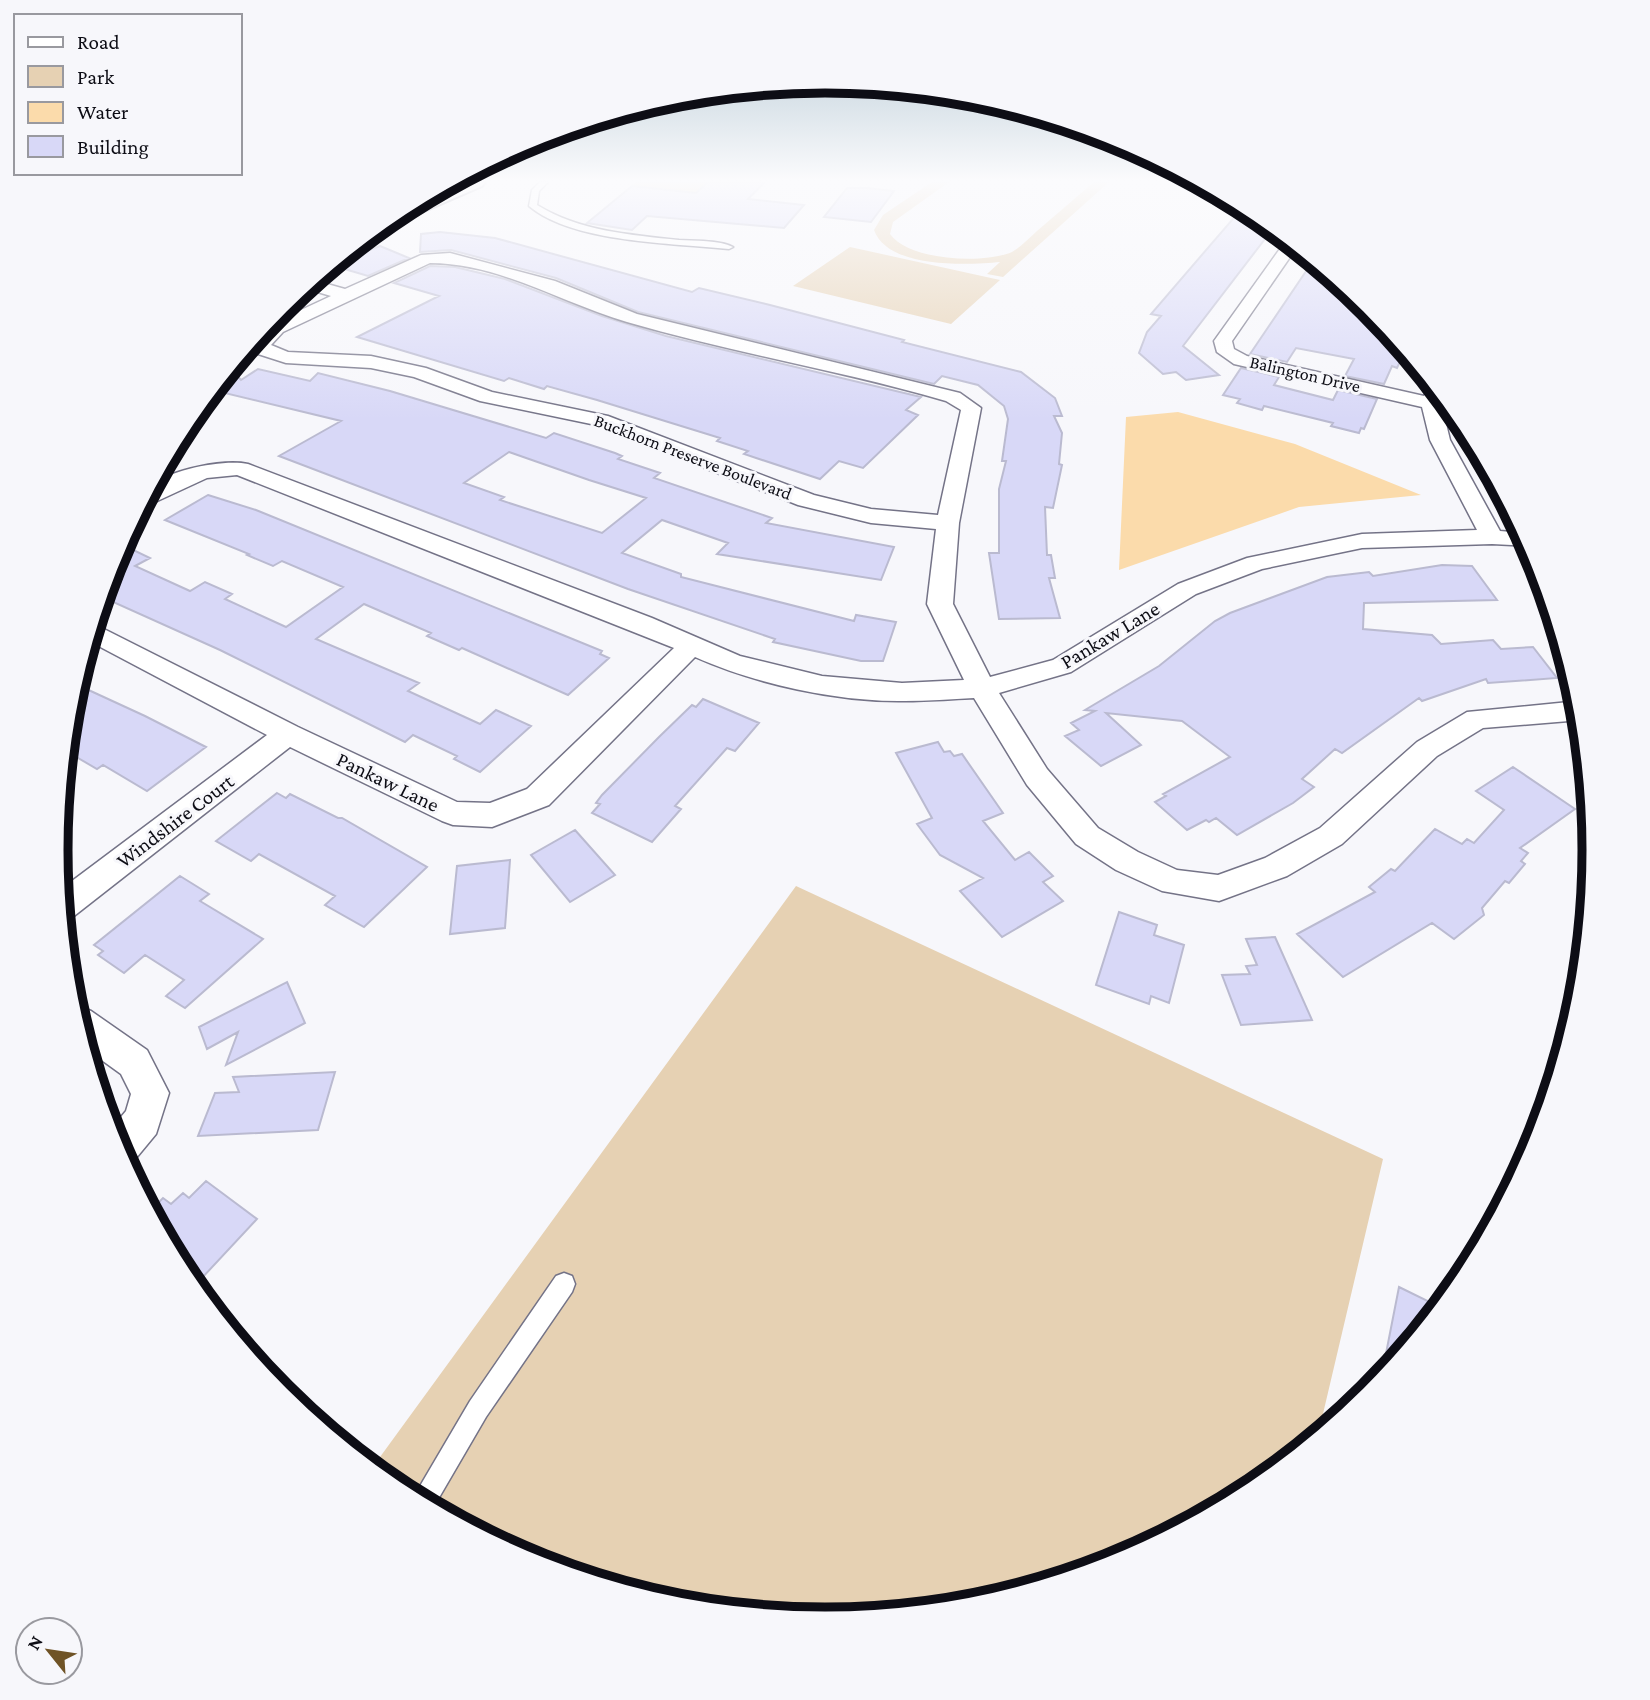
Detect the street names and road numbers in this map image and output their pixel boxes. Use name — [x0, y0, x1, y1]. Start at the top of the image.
street label: Balington Drive — [1248, 352, 1362, 396]
street label: Buckhorn Preserve Boulevard — [591, 410, 795, 504]
street label: Pankaw Lane — [1056, 596, 1164, 674]
street label: Pankaw Lane — [333, 747, 443, 817]
street label: Windshire Court — [112, 769, 239, 873]

